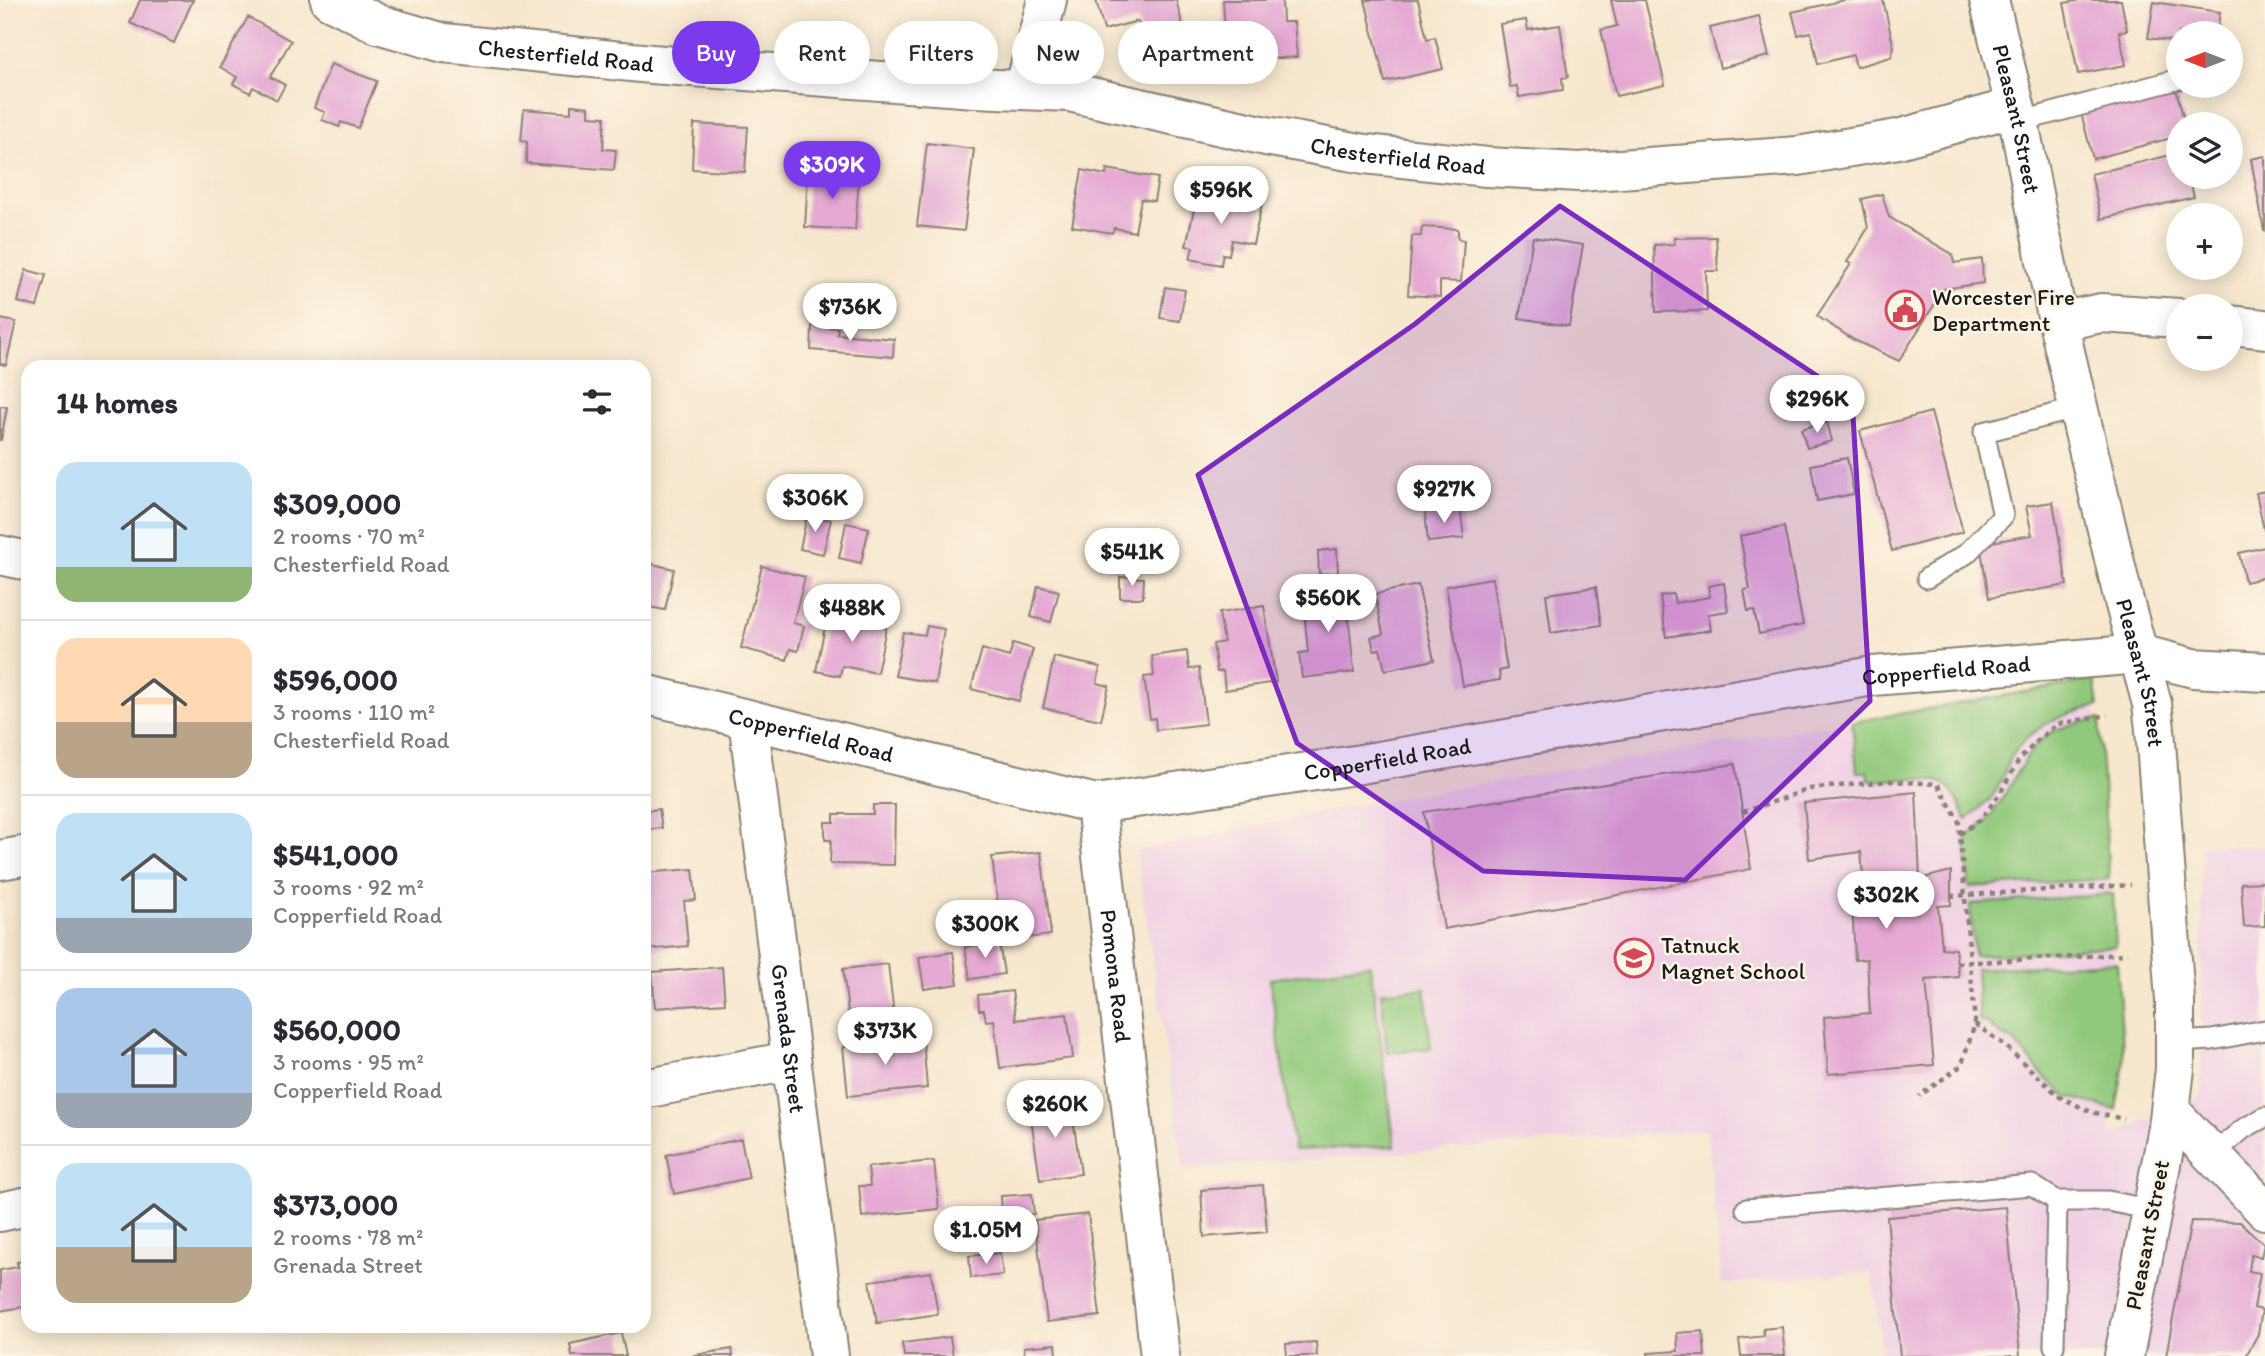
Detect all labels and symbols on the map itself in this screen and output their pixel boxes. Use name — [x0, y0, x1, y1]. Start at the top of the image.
north arrow — [2166, 21, 2244, 98]
street label: Chesterfield Road — [477, 33, 656, 78]
street label: Pleasant Street — [1986, 41, 2047, 196]
street label: Chesterfield Road — [1308, 130, 1488, 181]
pin: $309K — [783, 142, 881, 201]
pin: $596K — [1172, 166, 1270, 226]
place label: Worcester Fire Department — [1932, 283, 2075, 337]
pin: $736K — [801, 284, 899, 343]
public building icon: Worcester Fire Department — [1884, 289, 1926, 331]
pin: $296K — [1768, 376, 1866, 435]
pin: $927K — [1395, 466, 1493, 525]
pin: $306K — [766, 475, 864, 534]
pin: $541K — [1083, 528, 1181, 588]
pin: $560K — [1279, 574, 1377, 634]
pin: $488K — [803, 584, 901, 644]
street label: Pleasant Street — [2110, 595, 2170, 748]
street label: Copperfield Road — [1859, 649, 2032, 692]
street label: Copperfield Road — [726, 701, 897, 768]
street label: Copperfield Road — [1302, 731, 1474, 787]
pin: $302K — [1837, 872, 1935, 931]
pin: $300K — [936, 900, 1034, 960]
street label: Pomona Road — [1094, 908, 1138, 1045]
place label: Tatnuck Magnet School — [1661, 931, 1806, 985]
school or university icon: Tatnuck Magnet School — [1613, 937, 1655, 979]
street label: Grenada Street — [765, 962, 812, 1115]
pin: $373K — [836, 1007, 934, 1067]
pin: $260K — [1006, 1080, 1104, 1140]
street label: Pleasant Street — [2119, 1158, 2175, 1312]
pin: $1.05M — [929, 1206, 1043, 1266]

